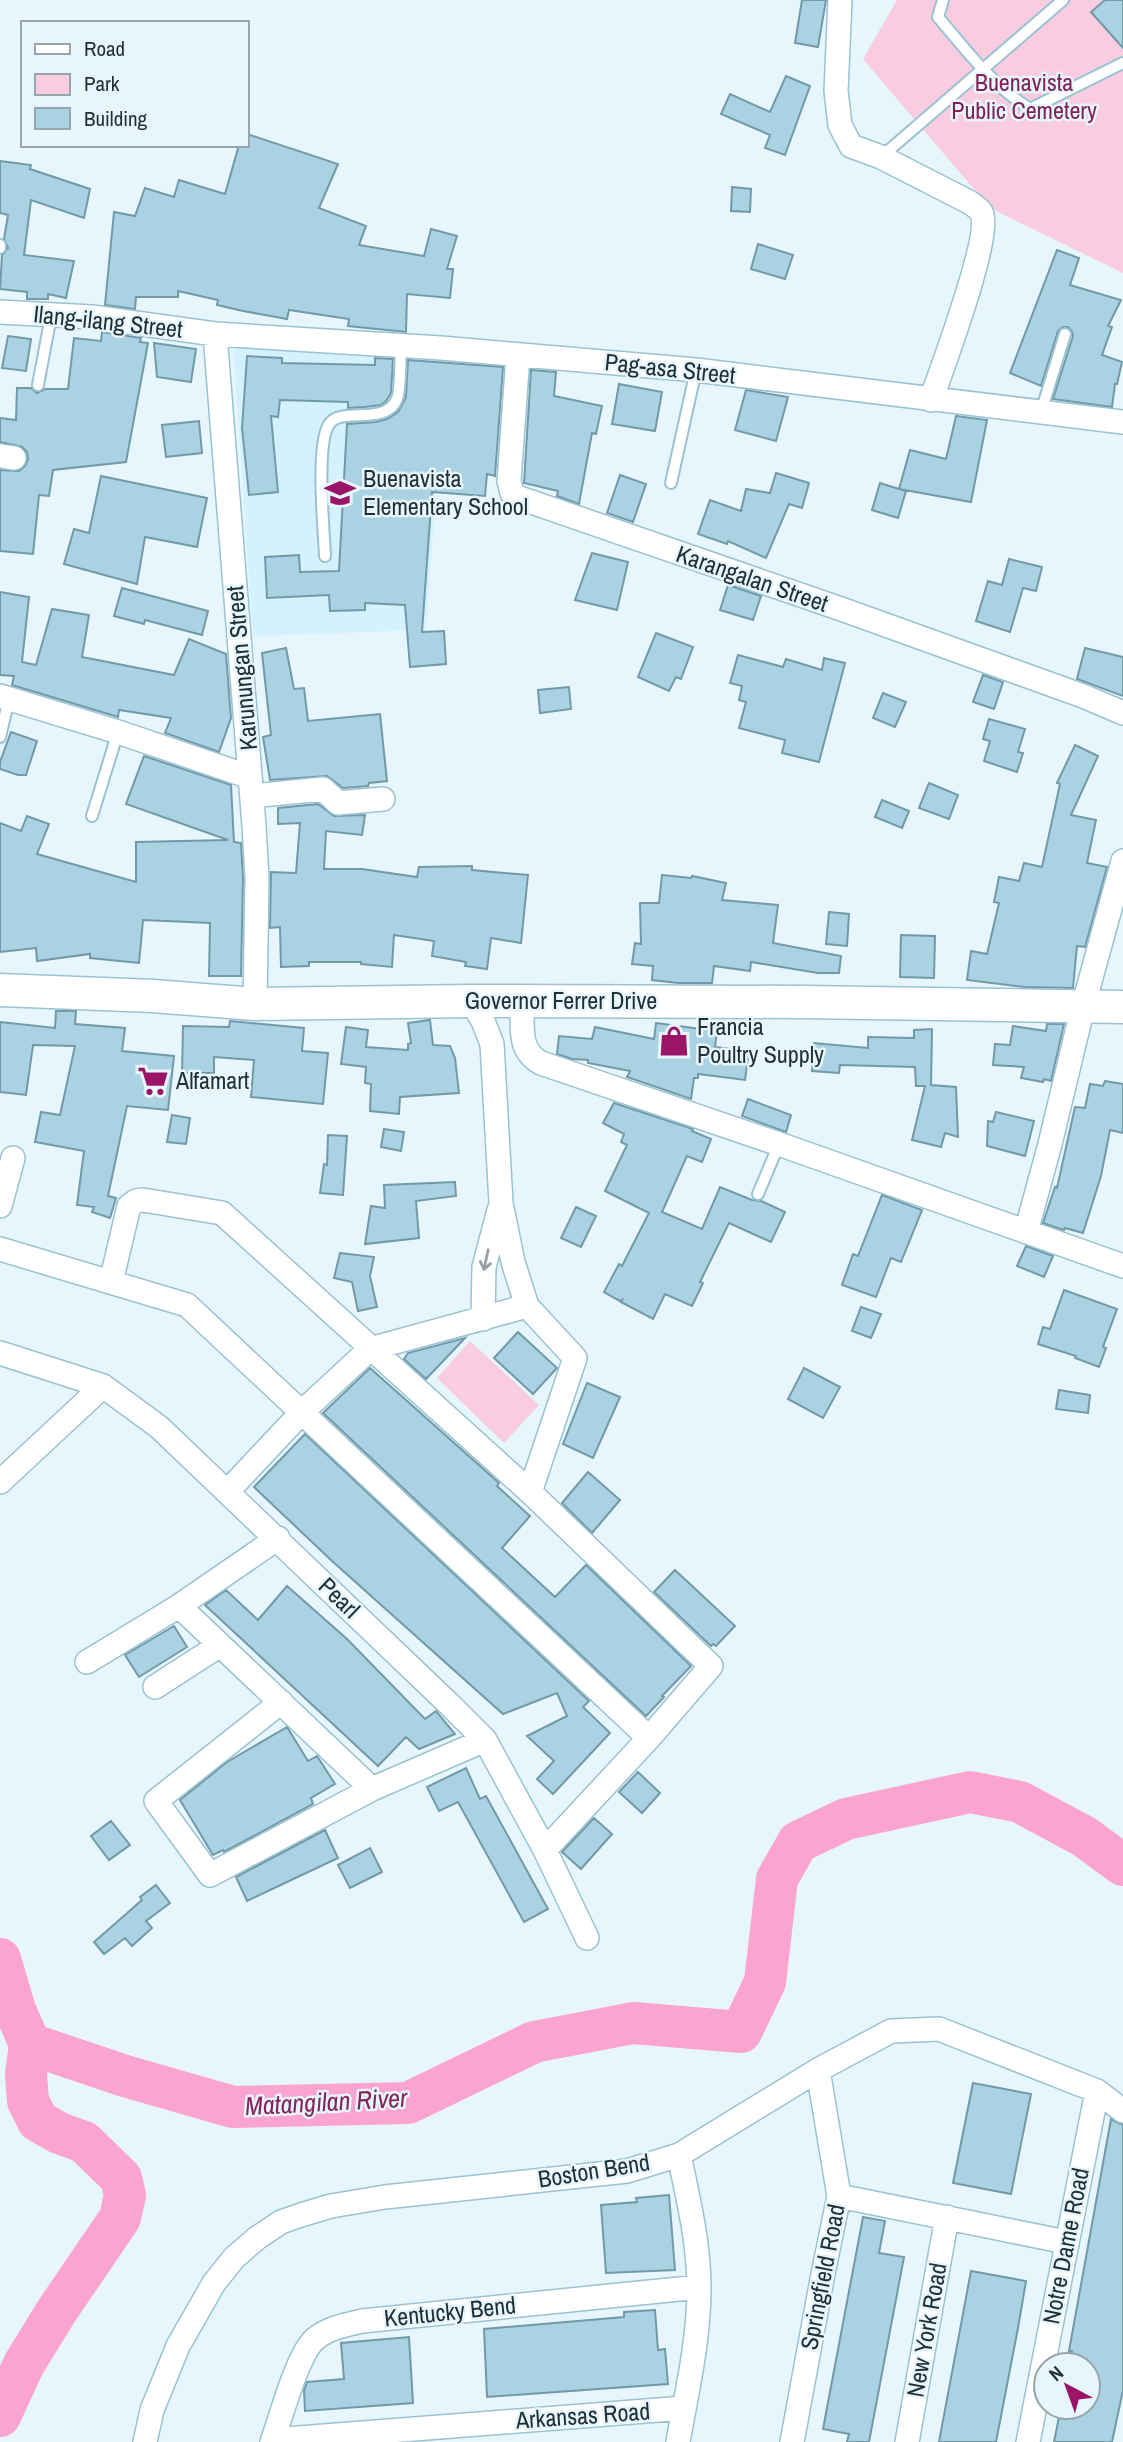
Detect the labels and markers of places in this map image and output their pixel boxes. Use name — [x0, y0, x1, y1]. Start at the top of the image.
place label: Buenavista Elementary School — [363, 462, 528, 522]
school or university icon: Buenavista Elementary School — [323, 476, 357, 510]
place label: Francia Poultry Supply — [697, 1010, 824, 1070]
shop icon: Francia Poultry Supply — [657, 1024, 691, 1058]
supermarket icon: Alfamart — [136, 1064, 170, 1098]
place label: Alfamart — [175, 1064, 250, 1096]

